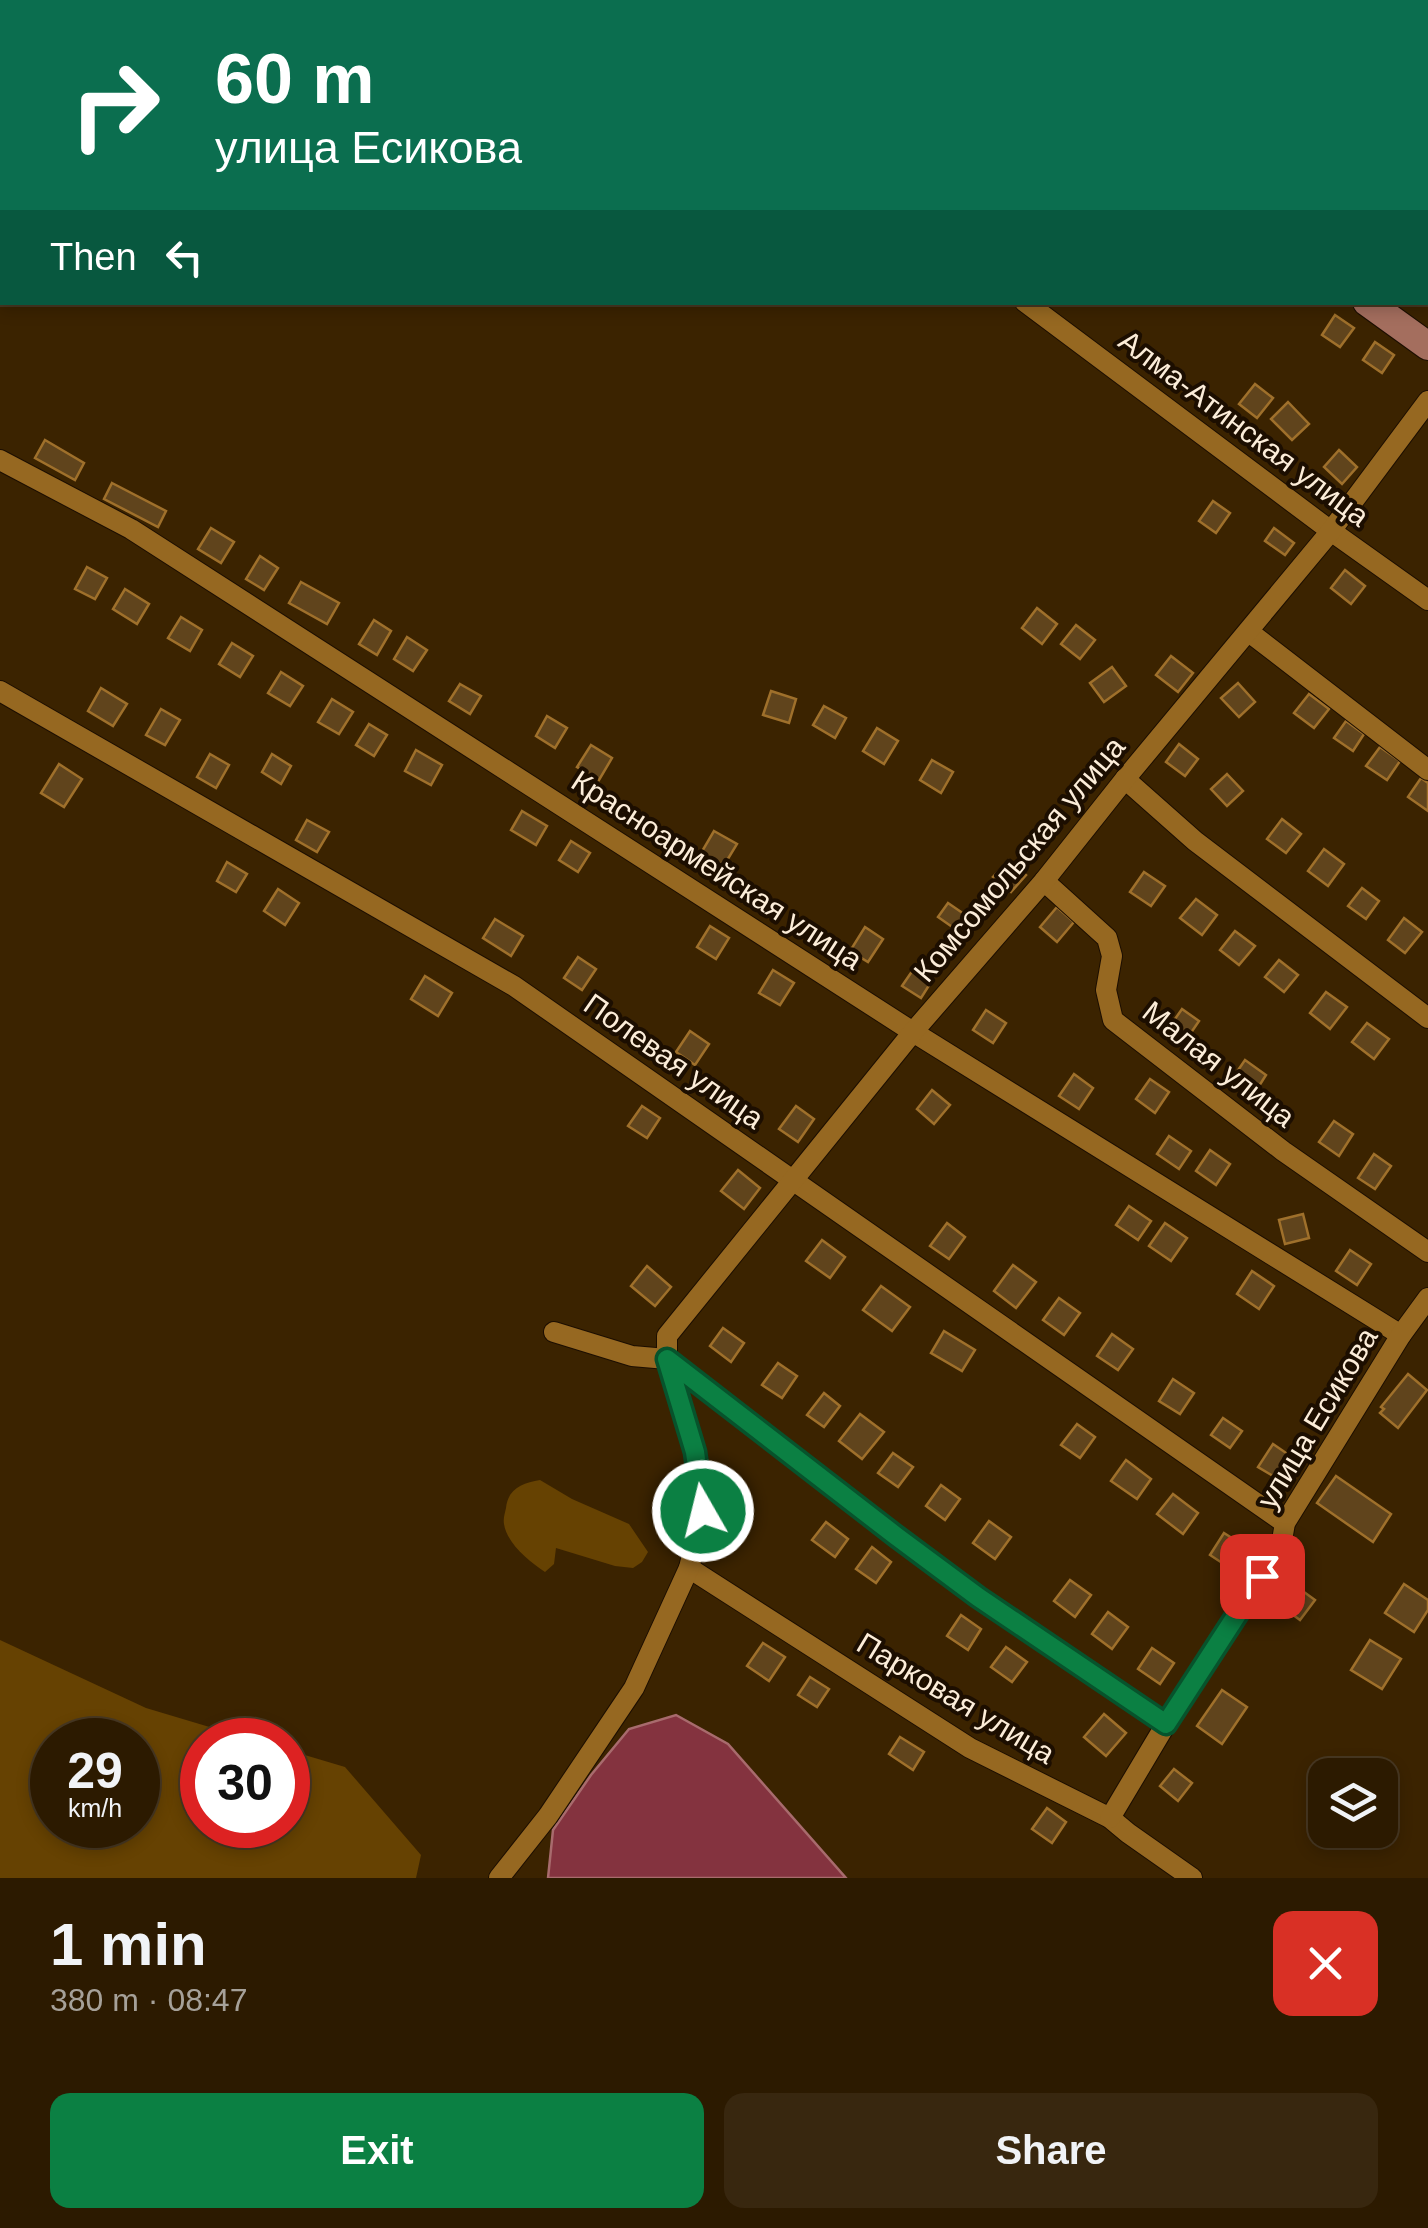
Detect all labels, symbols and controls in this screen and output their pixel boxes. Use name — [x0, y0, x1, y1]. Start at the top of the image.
icon: right — [50, 40, 180, 170]
text: 60 m — [215, 40, 375, 118]
text: улица Есикова — [215, 122, 522, 173]
icon: left — [157, 230, 212, 285]
text: Then — [50, 236, 137, 278]
street label: Алма-Атинская улица — [1113, 323, 1375, 533]
street label: Комсомольская улица — [907, 730, 1131, 988]
street label: Красноармейская улица — [566, 764, 868, 976]
street label: Полевая улица — [578, 987, 770, 1135]
street label: Малая улица — [1137, 995, 1302, 1134]
street label: улица Есикова — [1250, 1322, 1384, 1514]
position arrow — [651, 1459, 755, 1563]
pin — [1220, 1534, 1305, 1619]
icon: arrive — [1235, 1549, 1290, 1604]
street label: Парковая улица — [851, 1626, 1061, 1770]
speed limit sign: 30 — [180, 1718, 310, 1848]
text: 29 — [67, 1743, 123, 1799]
map controls — [1308, 1758, 1398, 1848]
button: layers — [1308, 1758, 1398, 1848]
text: km/h — [68, 1794, 122, 1822]
text: 1 min — [50, 1911, 207, 1978]
button: close — [1273, 1911, 1378, 2016]
text: 380 m · 08:47 — [50, 1982, 247, 2018]
button: Exit — [50, 2093, 704, 2208]
button: Share — [724, 2093, 1378, 2208]

